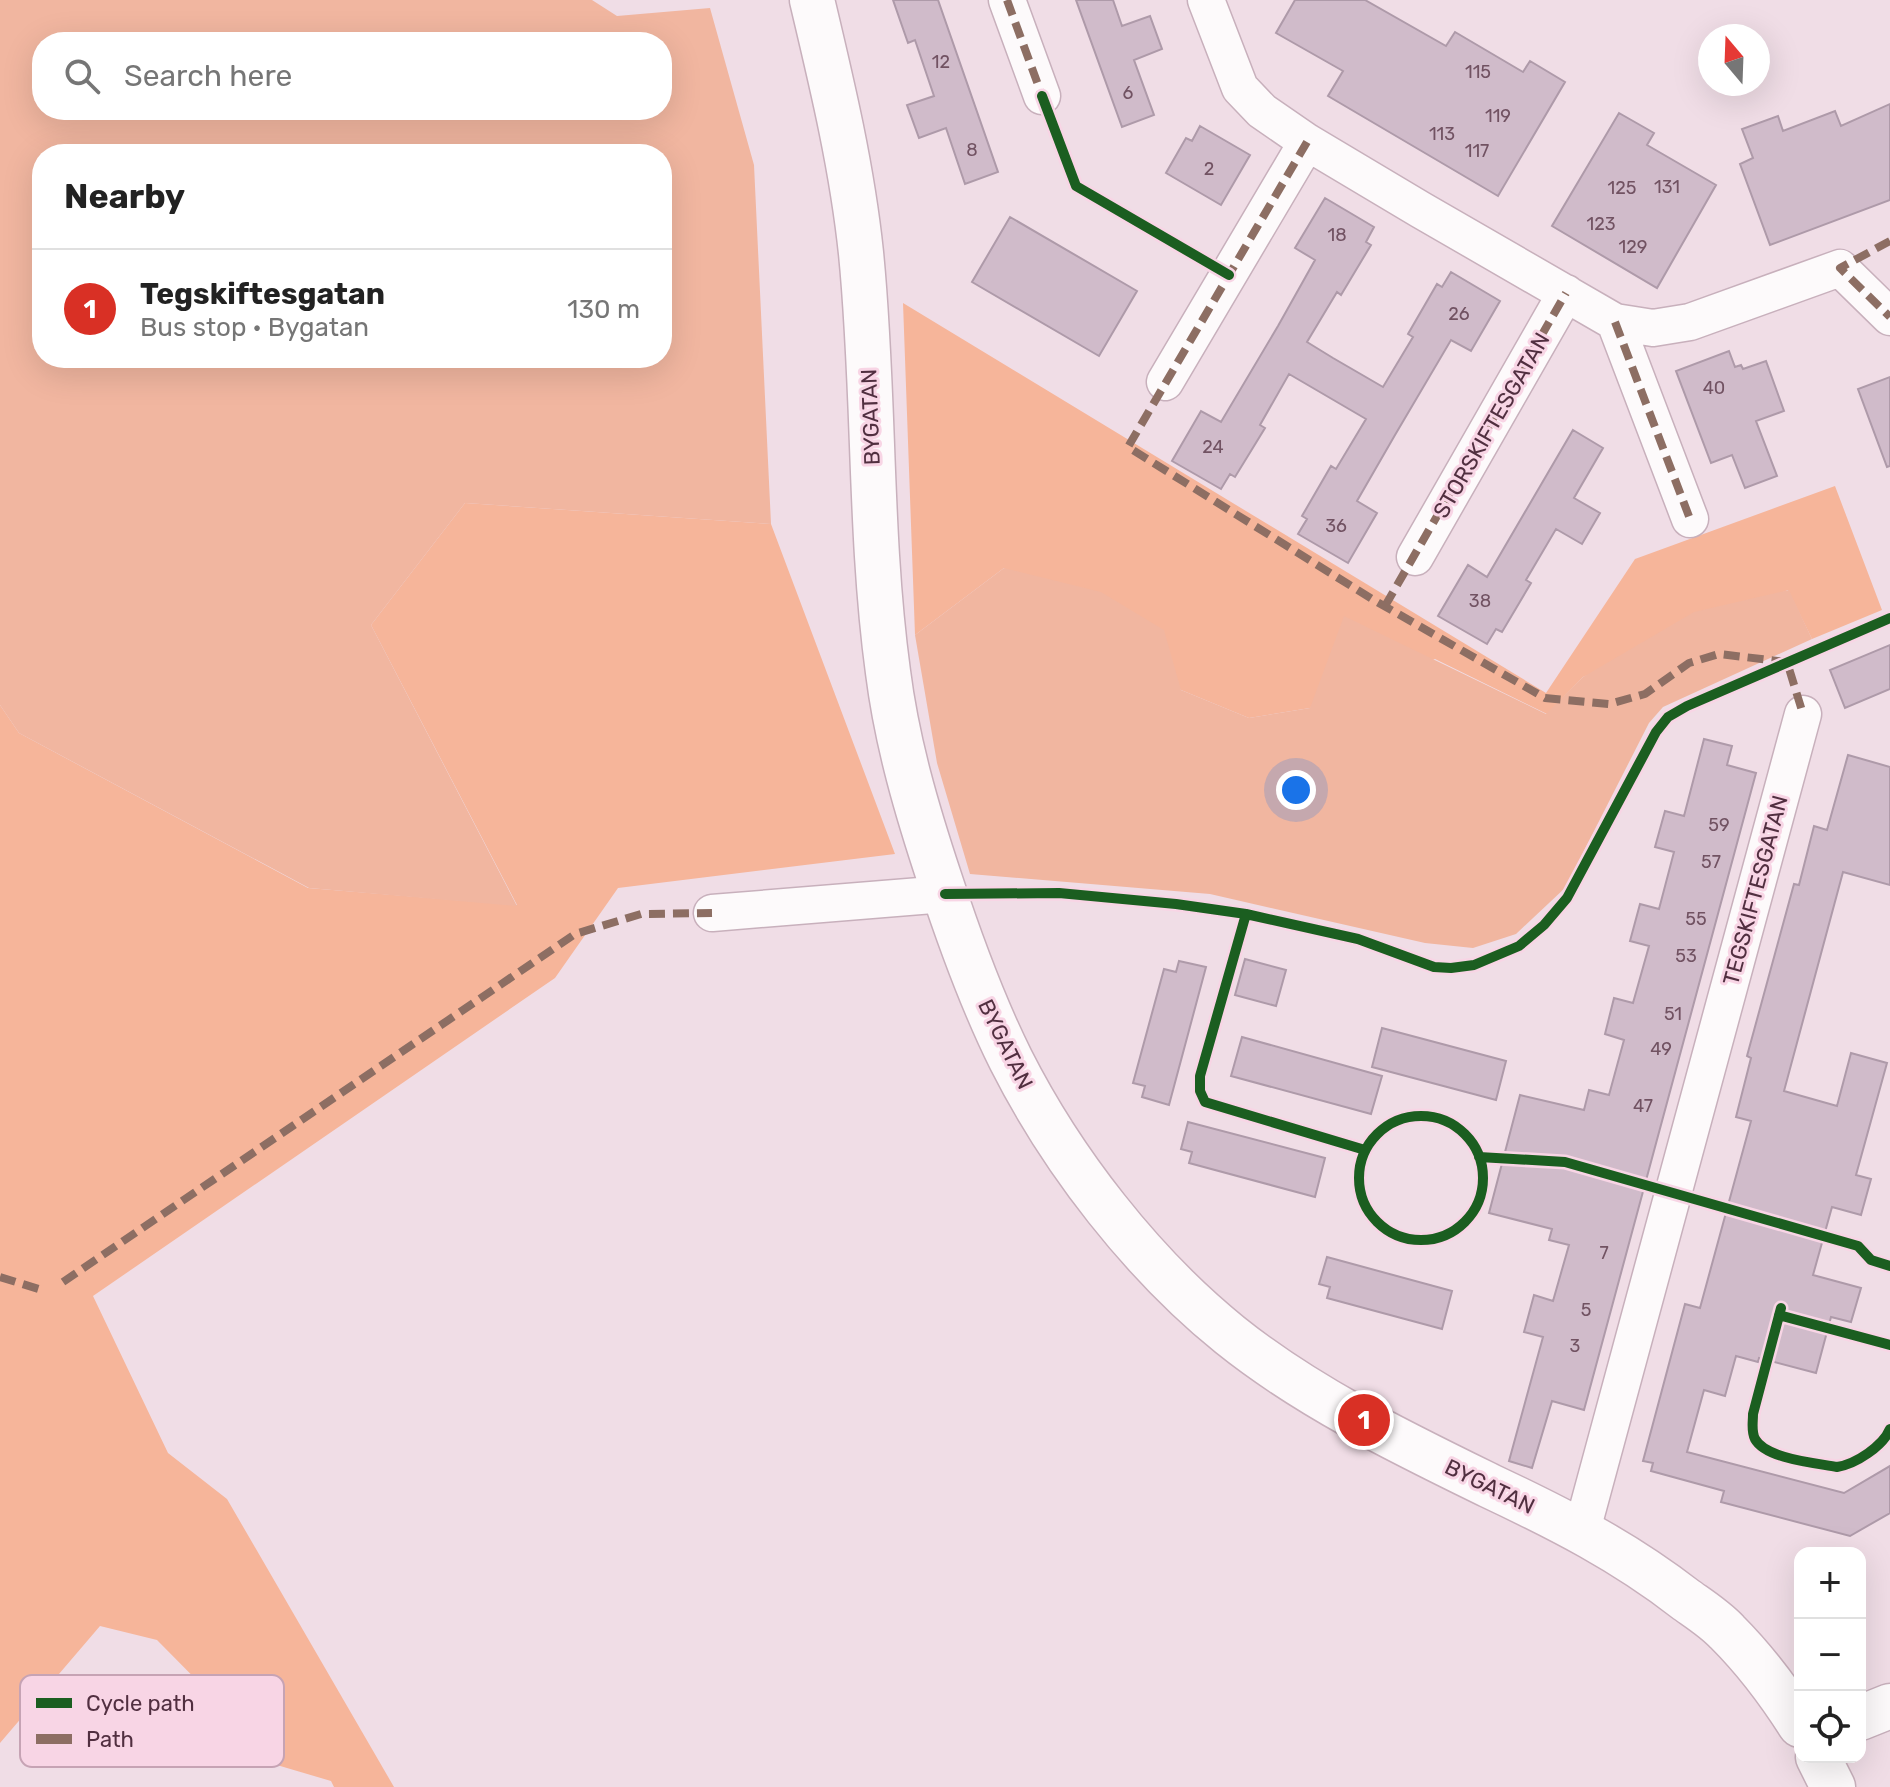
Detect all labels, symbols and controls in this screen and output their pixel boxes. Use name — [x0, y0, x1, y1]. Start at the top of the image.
north arrow — [1698, 24, 1770, 96]
search box — [32, 32, 672, 120]
house number: 12 — [932, 51, 950, 73]
icon: search — [60, 54, 104, 98]
text: Search here — [124, 58, 292, 94]
house number: 115 — [1465, 61, 1491, 83]
house number: 6 — [1123, 82, 1134, 104]
house number: 119 — [1485, 105, 1511, 127]
house number: 113 — [1429, 123, 1455, 145]
house number: 8 — [966, 139, 978, 161]
house number: 117 — [1465, 140, 1489, 162]
house number: 2 — [1204, 158, 1214, 180]
text: Nearby — [64, 176, 185, 217]
house number: 131 — [1654, 176, 1680, 198]
house number: 125 — [1608, 177, 1636, 199]
house number: 123 — [1586, 213, 1616, 235]
house number: 18 — [1327, 224, 1347, 246]
house number: 129 — [1619, 236, 1647, 258]
text: Tegskiftesgatan — [140, 276, 385, 312]
text: 1 — [84, 294, 96, 325]
text: 130 m — [567, 294, 640, 325]
house number: 26 — [1448, 303, 1470, 325]
text: Bus stop · Bygatan — [140, 312, 369, 343]
street label: STORSKIFTESGATAN — [1427, 328, 1556, 523]
street label: BYGATAN — [855, 368, 886, 466]
house number: 40 — [1703, 377, 1725, 399]
house number: 24 — [1202, 436, 1224, 458]
house number: 36 — [1325, 515, 1347, 537]
house number: 38 — [1469, 590, 1491, 612]
your location — [1276, 770, 1316, 810]
street label: TEGSKIFTESGATAN — [1717, 792, 1794, 988]
house number: 59 — [1708, 814, 1730, 836]
house number: 57 — [1701, 851, 1721, 873]
house number: 55 — [1685, 908, 1707, 930]
house number: 53 — [1675, 945, 1697, 967]
street label: BYGATAN — [972, 995, 1039, 1094]
house number: 51 — [1664, 1003, 1682, 1025]
house number: 49 — [1650, 1038, 1672, 1060]
house number: 47 — [1633, 1095, 1653, 1117]
house number: 7 — [1599, 1242, 1609, 1264]
house number: 5 — [1581, 1299, 1591, 1321]
house number: 3 — [1570, 1335, 1580, 1357]
pin: 1 — [1338, 1390, 1390, 1450]
street label: BYGATAN — [1440, 1453, 1539, 1520]
map controls — [1794, 1547, 1866, 1763]
button: + — [1794, 1547, 1866, 1619]
button: − — [1794, 1619, 1866, 1691]
legend — [20, 1675, 284, 1767]
text: Cycle path — [86, 1690, 195, 1717]
button: locate — [1794, 1691, 1866, 1763]
text: Path — [86, 1726, 134, 1753]

